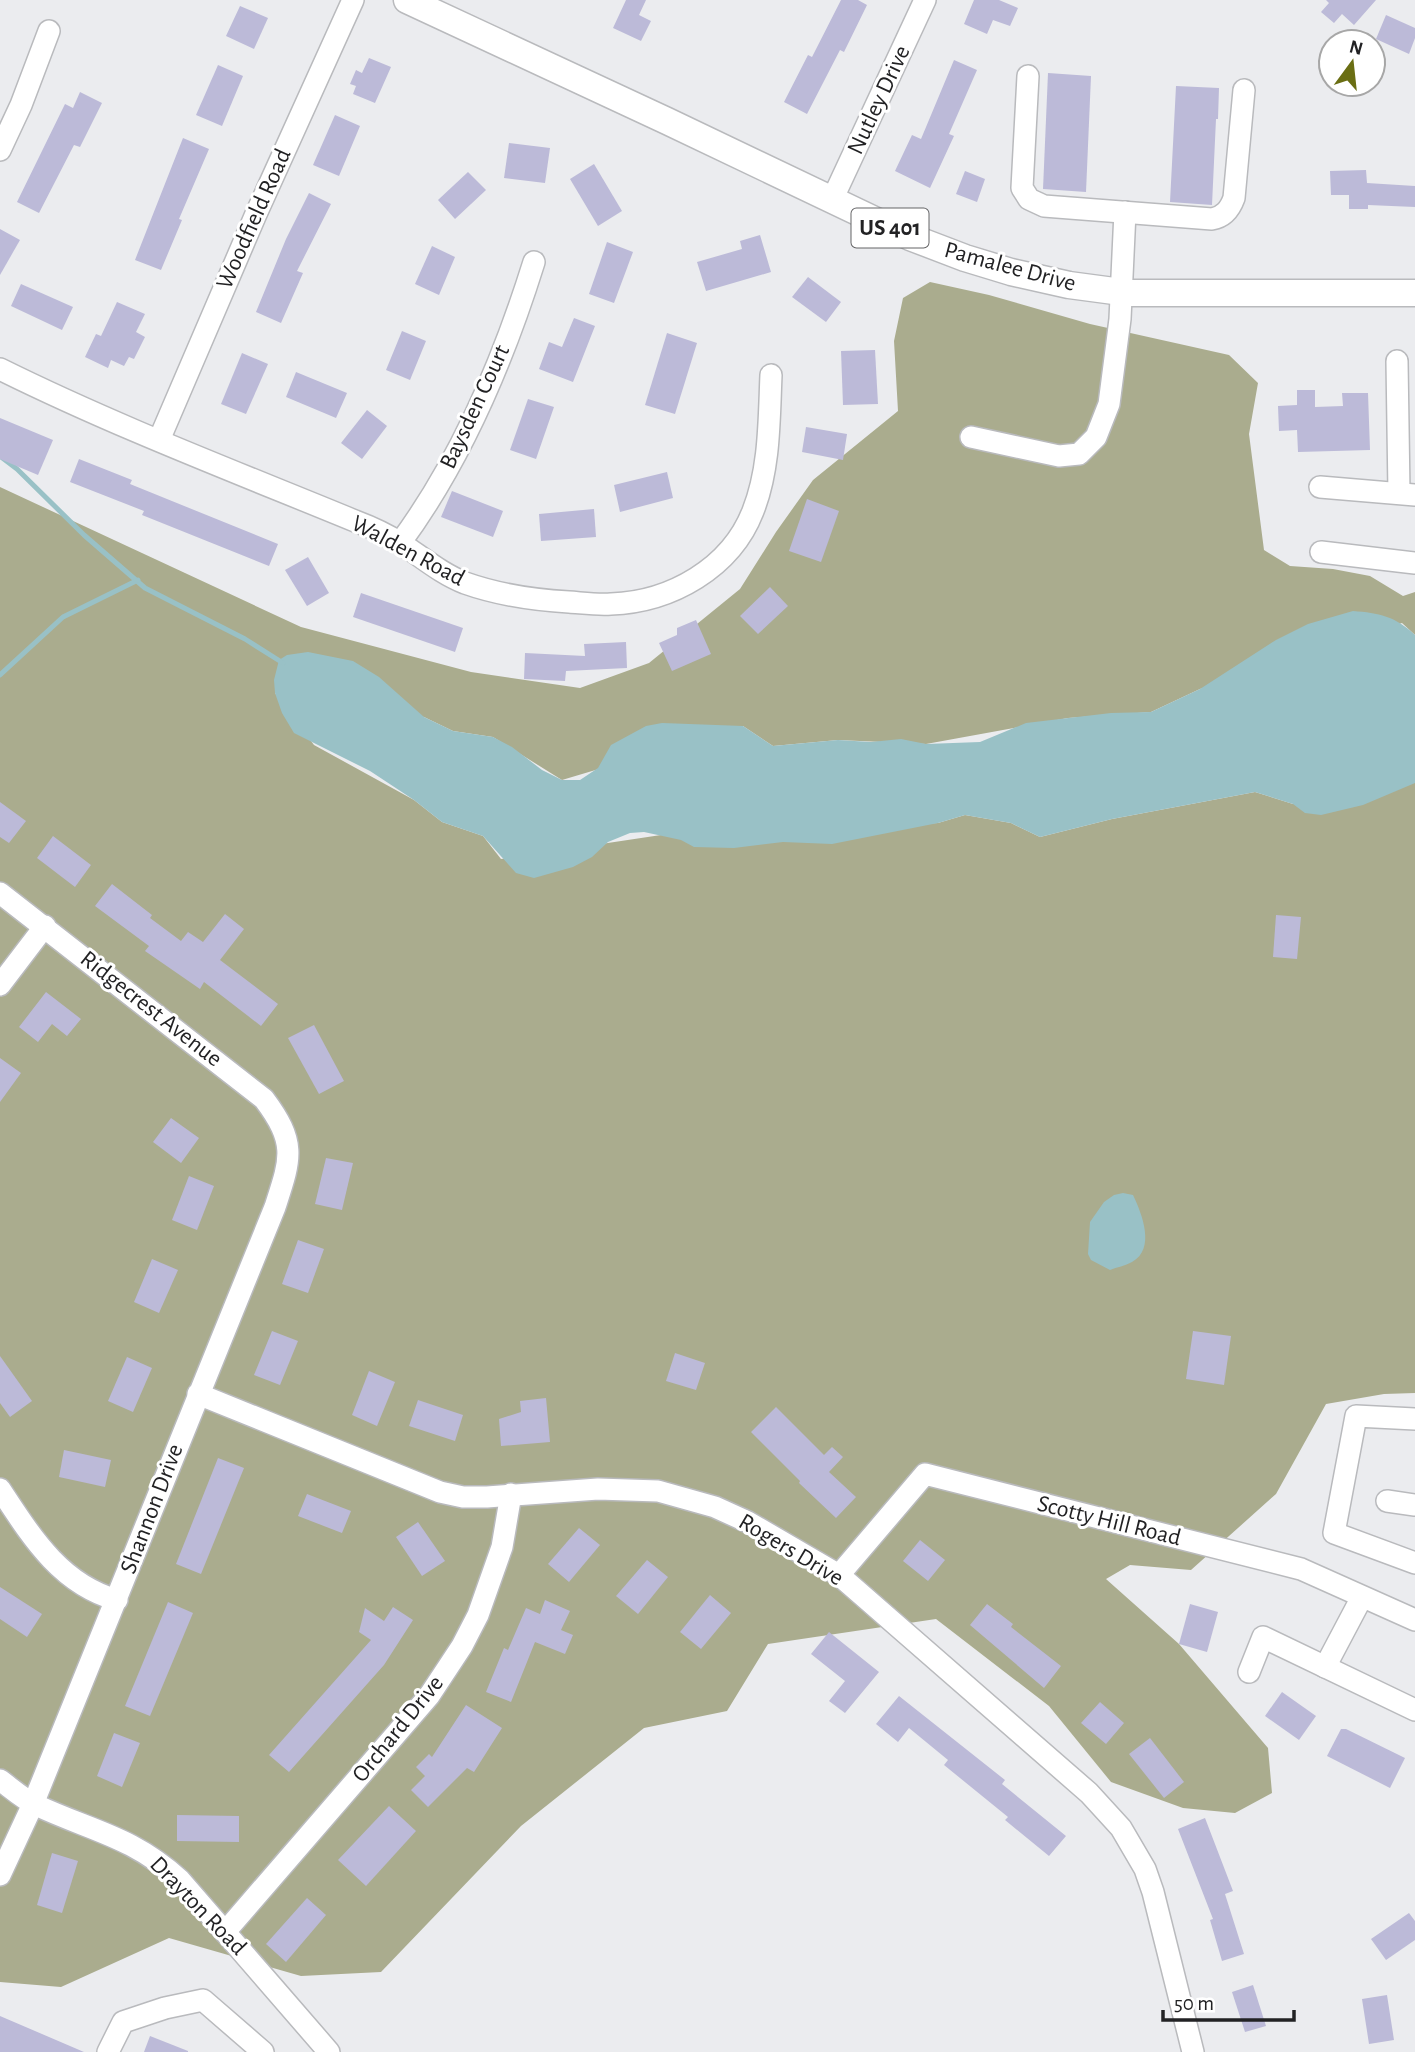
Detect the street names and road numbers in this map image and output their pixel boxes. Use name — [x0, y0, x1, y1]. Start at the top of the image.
street label: Nutley Drive — [843, 42, 915, 158]
street label: Woodfield Road — [212, 145, 296, 293]
road number: US 401 — [852, 208, 928, 247]
street label: Pamalee Drive — [942, 238, 1078, 296]
street label: Baysden Court — [436, 341, 514, 473]
street label: Walden Road — [347, 511, 469, 591]
street label: Ridgecrest Avenue — [76, 946, 226, 1072]
street label: Shannon Drive — [116, 1441, 188, 1577]
street label: Scotty Hill Road — [1035, 1492, 1183, 1550]
street label: Rogers Drive — [734, 1509, 848, 1591]
street label: Orchard Drive — [348, 1671, 448, 1787]
street label: Drayton Road — [145, 1852, 251, 1960]

